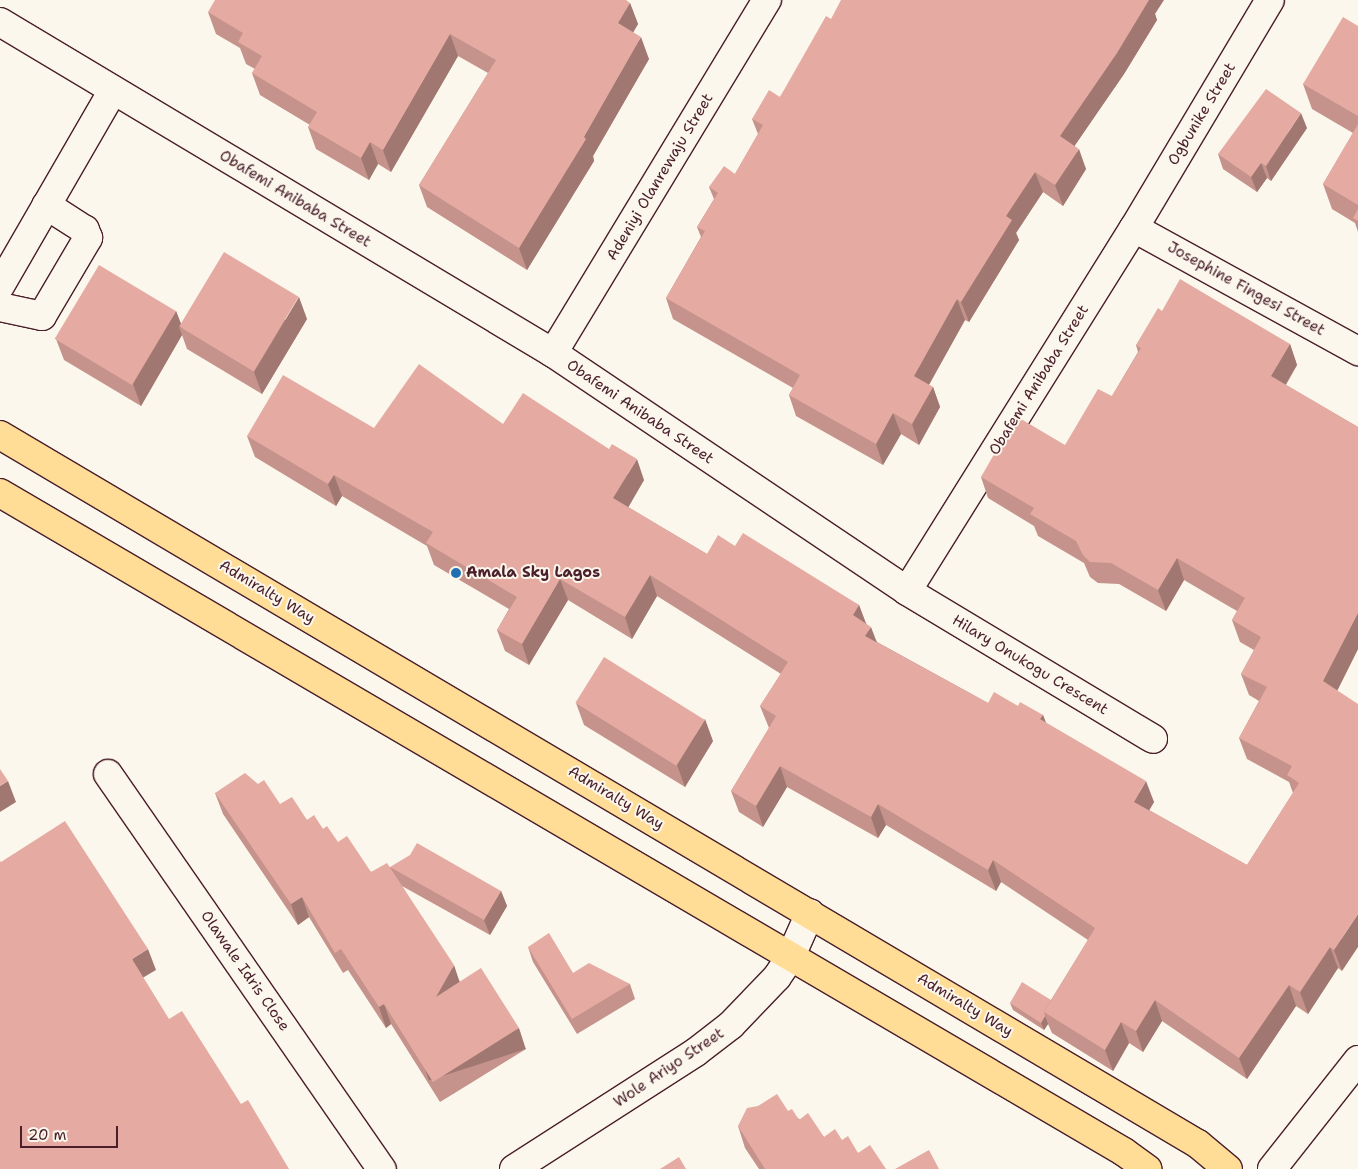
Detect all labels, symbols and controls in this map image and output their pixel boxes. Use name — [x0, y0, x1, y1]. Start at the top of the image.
street label: Ogbunike Street — [1164, 59, 1240, 169]
street label: Adeniyi Olanrewaju Street — [603, 90, 717, 264]
street label: Obafemi Anibaba Street — [216, 147, 374, 251]
street label: Josephine Fingesi Street — [1164, 238, 1328, 340]
street label: Obafemi Anibaba Street — [985, 302, 1093, 458]
street label: Obafemi Anibaba Street — [563, 356, 717, 468]
street label: Admiralty Way — [216, 556, 318, 628]
place label: Amala Sky Lagos — [466, 564, 600, 582]
marker: Amala Sky Lagos — [450, 567, 462, 579]
street label: Hilary Onukogu Crescent — [949, 611, 1111, 719]
street label: Admiralty Way — [565, 762, 667, 834]
street label: Olawale Idris Close — [197, 907, 293, 1035]
street label: Admiralty Way — [914, 969, 1016, 1041]
street label: Wole Ariyo Street — [610, 1024, 728, 1112]
scale bar — [22, 1116, 120, 1148]
text: 20 m — [28, 1125, 67, 1145]

